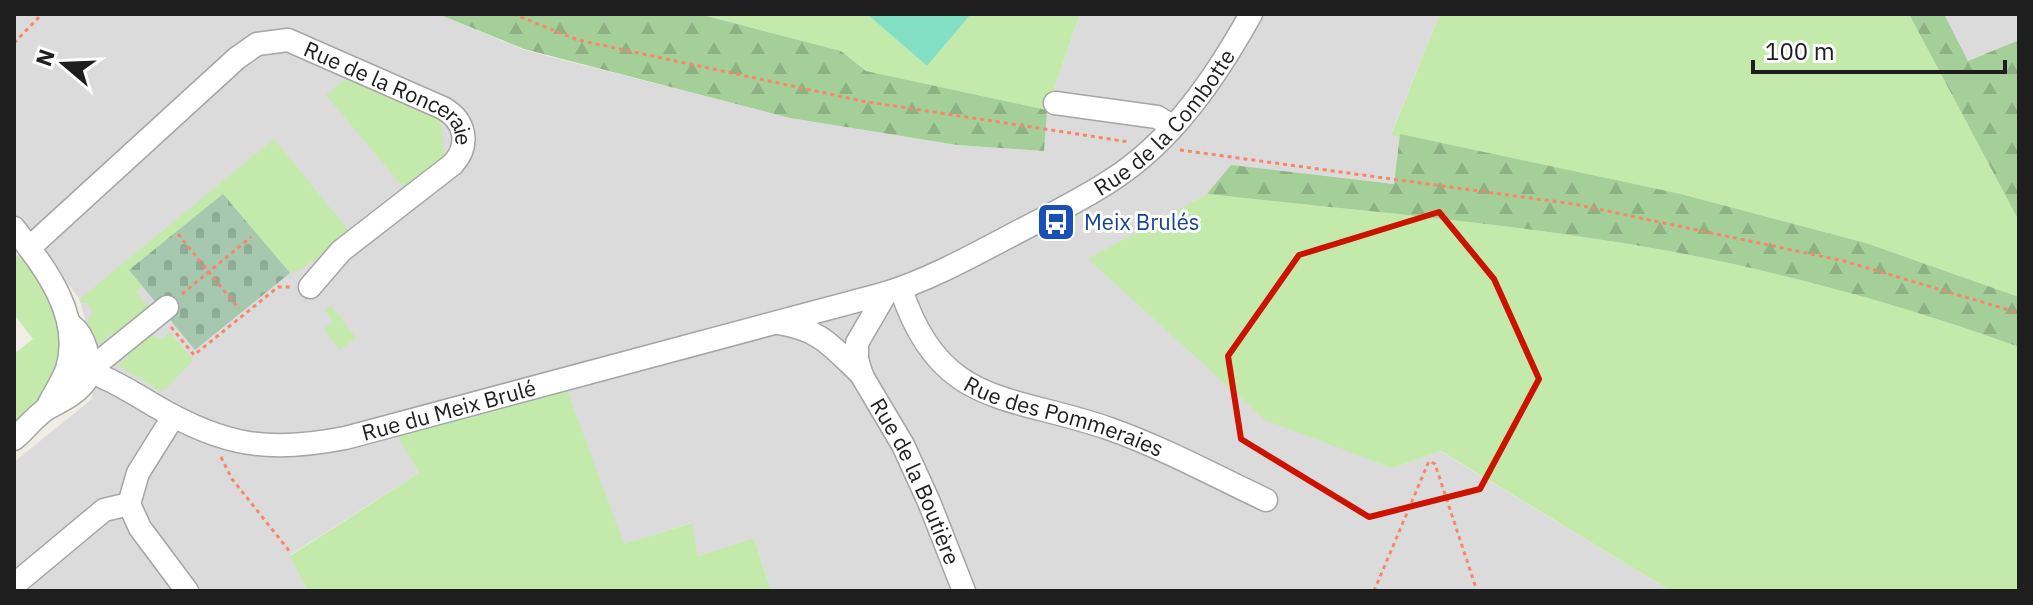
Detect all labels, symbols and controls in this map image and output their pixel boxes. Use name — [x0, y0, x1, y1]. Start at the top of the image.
north arrow — [24, 24, 104, 104]
scale bar — [1753, 24, 2005, 74]
street label: Rue de la Ronceraie — [300, 34, 479, 145]
text: 100 m — [1765, 35, 1835, 67]
street label: Rue de la Combotte — [1088, 43, 1241, 202]
text: N — [28, 45, 61, 70]
bus stop icon: Meix Brulés — [1035, 201, 1077, 243]
place label: Meix Brulés — [1084, 207, 1200, 236]
street label: Rue des Pommeraies — [959, 369, 1168, 463]
street label: Rue du Meix Brulé — [358, 372, 539, 447]
street label: Rue de la Boutière — [864, 392, 967, 569]

